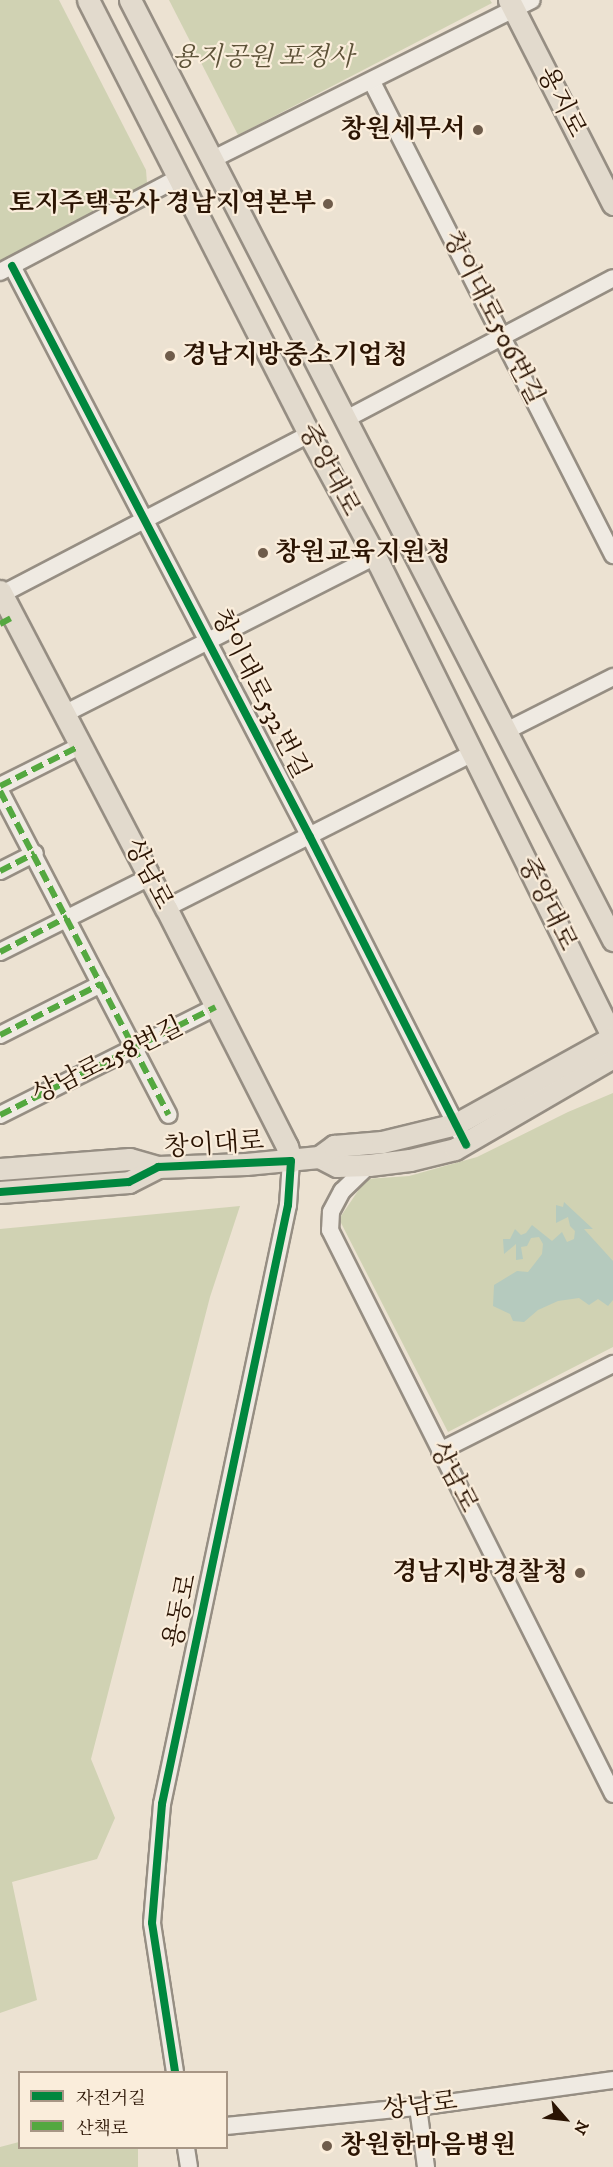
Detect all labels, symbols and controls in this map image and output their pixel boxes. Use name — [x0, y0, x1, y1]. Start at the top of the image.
park label: 용지공원 포정사 — [172, 42, 354, 74]
street label: 용지로 — [530, 61, 592, 143]
place label: 창원세무서 — [340, 114, 466, 146]
marker: 창원세무서 — [471, 123, 485, 137]
place label: 토지주택공사 경남지역본부 — [9, 188, 316, 220]
marker: 토지주택공사 경남지역본부 — [321, 197, 335, 211]
street label: 창이대로506번길 — [436, 226, 550, 410]
place label: 경남지방중소기업청 — [182, 340, 408, 372]
marker: 경남지방중소기업청 — [163, 349, 177, 363]
street label: 중앙대로 — [292, 418, 366, 522]
place label: 창원교육지원청 — [275, 537, 451, 569]
marker: 창원교육지원청 — [256, 546, 270, 560]
street label: 창이대로532번길 — [204, 604, 316, 784]
street label: 상남로 — [117, 833, 179, 915]
street label: 중앙대로 — [511, 852, 583, 956]
street label: 상남로258번길 — [27, 1011, 189, 1111]
street label: 창이대로 — [163, 1126, 265, 1164]
street label: 상남로 — [422, 1436, 484, 1518]
place label: 경남지방경찰청 — [392, 1557, 568, 1589]
marker: 경남지방경찰청 — [573, 1566, 587, 1580]
street label: 용동로 — [158, 1571, 204, 1651]
legend — [18, 2071, 228, 2149]
street label: 상남로 — [381, 2086, 459, 2126]
text: 자전거길 — [76, 2088, 146, 2110]
north arrow — [535, 2089, 595, 2149]
text: N — [569, 2117, 593, 2138]
text: 산책로 — [76, 2118, 128, 2140]
place label: 창원한마음병원 — [340, 2130, 516, 2162]
marker: 창원한마음병원 — [318, 2137, 336, 2155]

